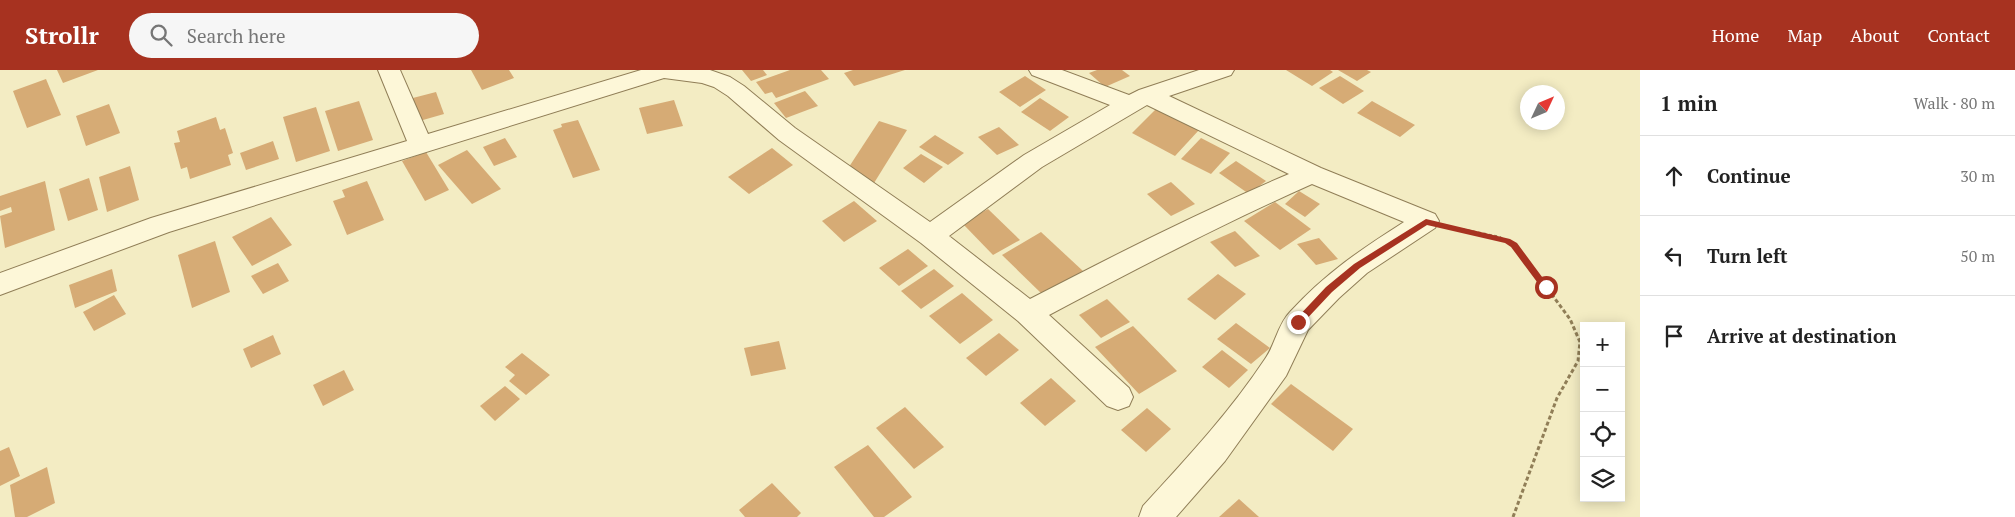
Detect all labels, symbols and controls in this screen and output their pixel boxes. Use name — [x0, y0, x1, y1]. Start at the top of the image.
search box — [129, 13, 479, 58]
text: Strollr — [25, 19, 99, 51]
icon: search — [147, 21, 175, 49]
text: Search here — [187, 23, 286, 48]
text: Home — [1712, 23, 1759, 47]
text: Map — [1787, 23, 1822, 47]
text: About — [1850, 23, 1899, 47]
text: Contact — [1927, 23, 1990, 47]
north arrow — [1520, 85, 1565, 130]
text: 1 min — [1660, 89, 1717, 117]
text: Walk · 80 m — [1914, 92, 1995, 114]
icon: ahead — [1660, 162, 1688, 190]
text: Continue — [1707, 163, 1791, 188]
text: 30 m — [1960, 165, 1995, 187]
icon: left — [1660, 242, 1688, 270]
text: Turn left — [1707, 243, 1788, 268]
text: 50 m — [1960, 245, 1995, 267]
route start — [1535, 276, 1558, 299]
route end — [1287, 311, 1310, 334]
map controls — [1580, 322, 1625, 502]
button: + — [1580, 322, 1625, 367]
icon: arrive — [1660, 322, 1688, 350]
text: Arrive at destination — [1707, 323, 1896, 348]
button: − — [1580, 367, 1625, 412]
button: locate — [1580, 412, 1625, 457]
button: layers — [1580, 457, 1625, 502]

